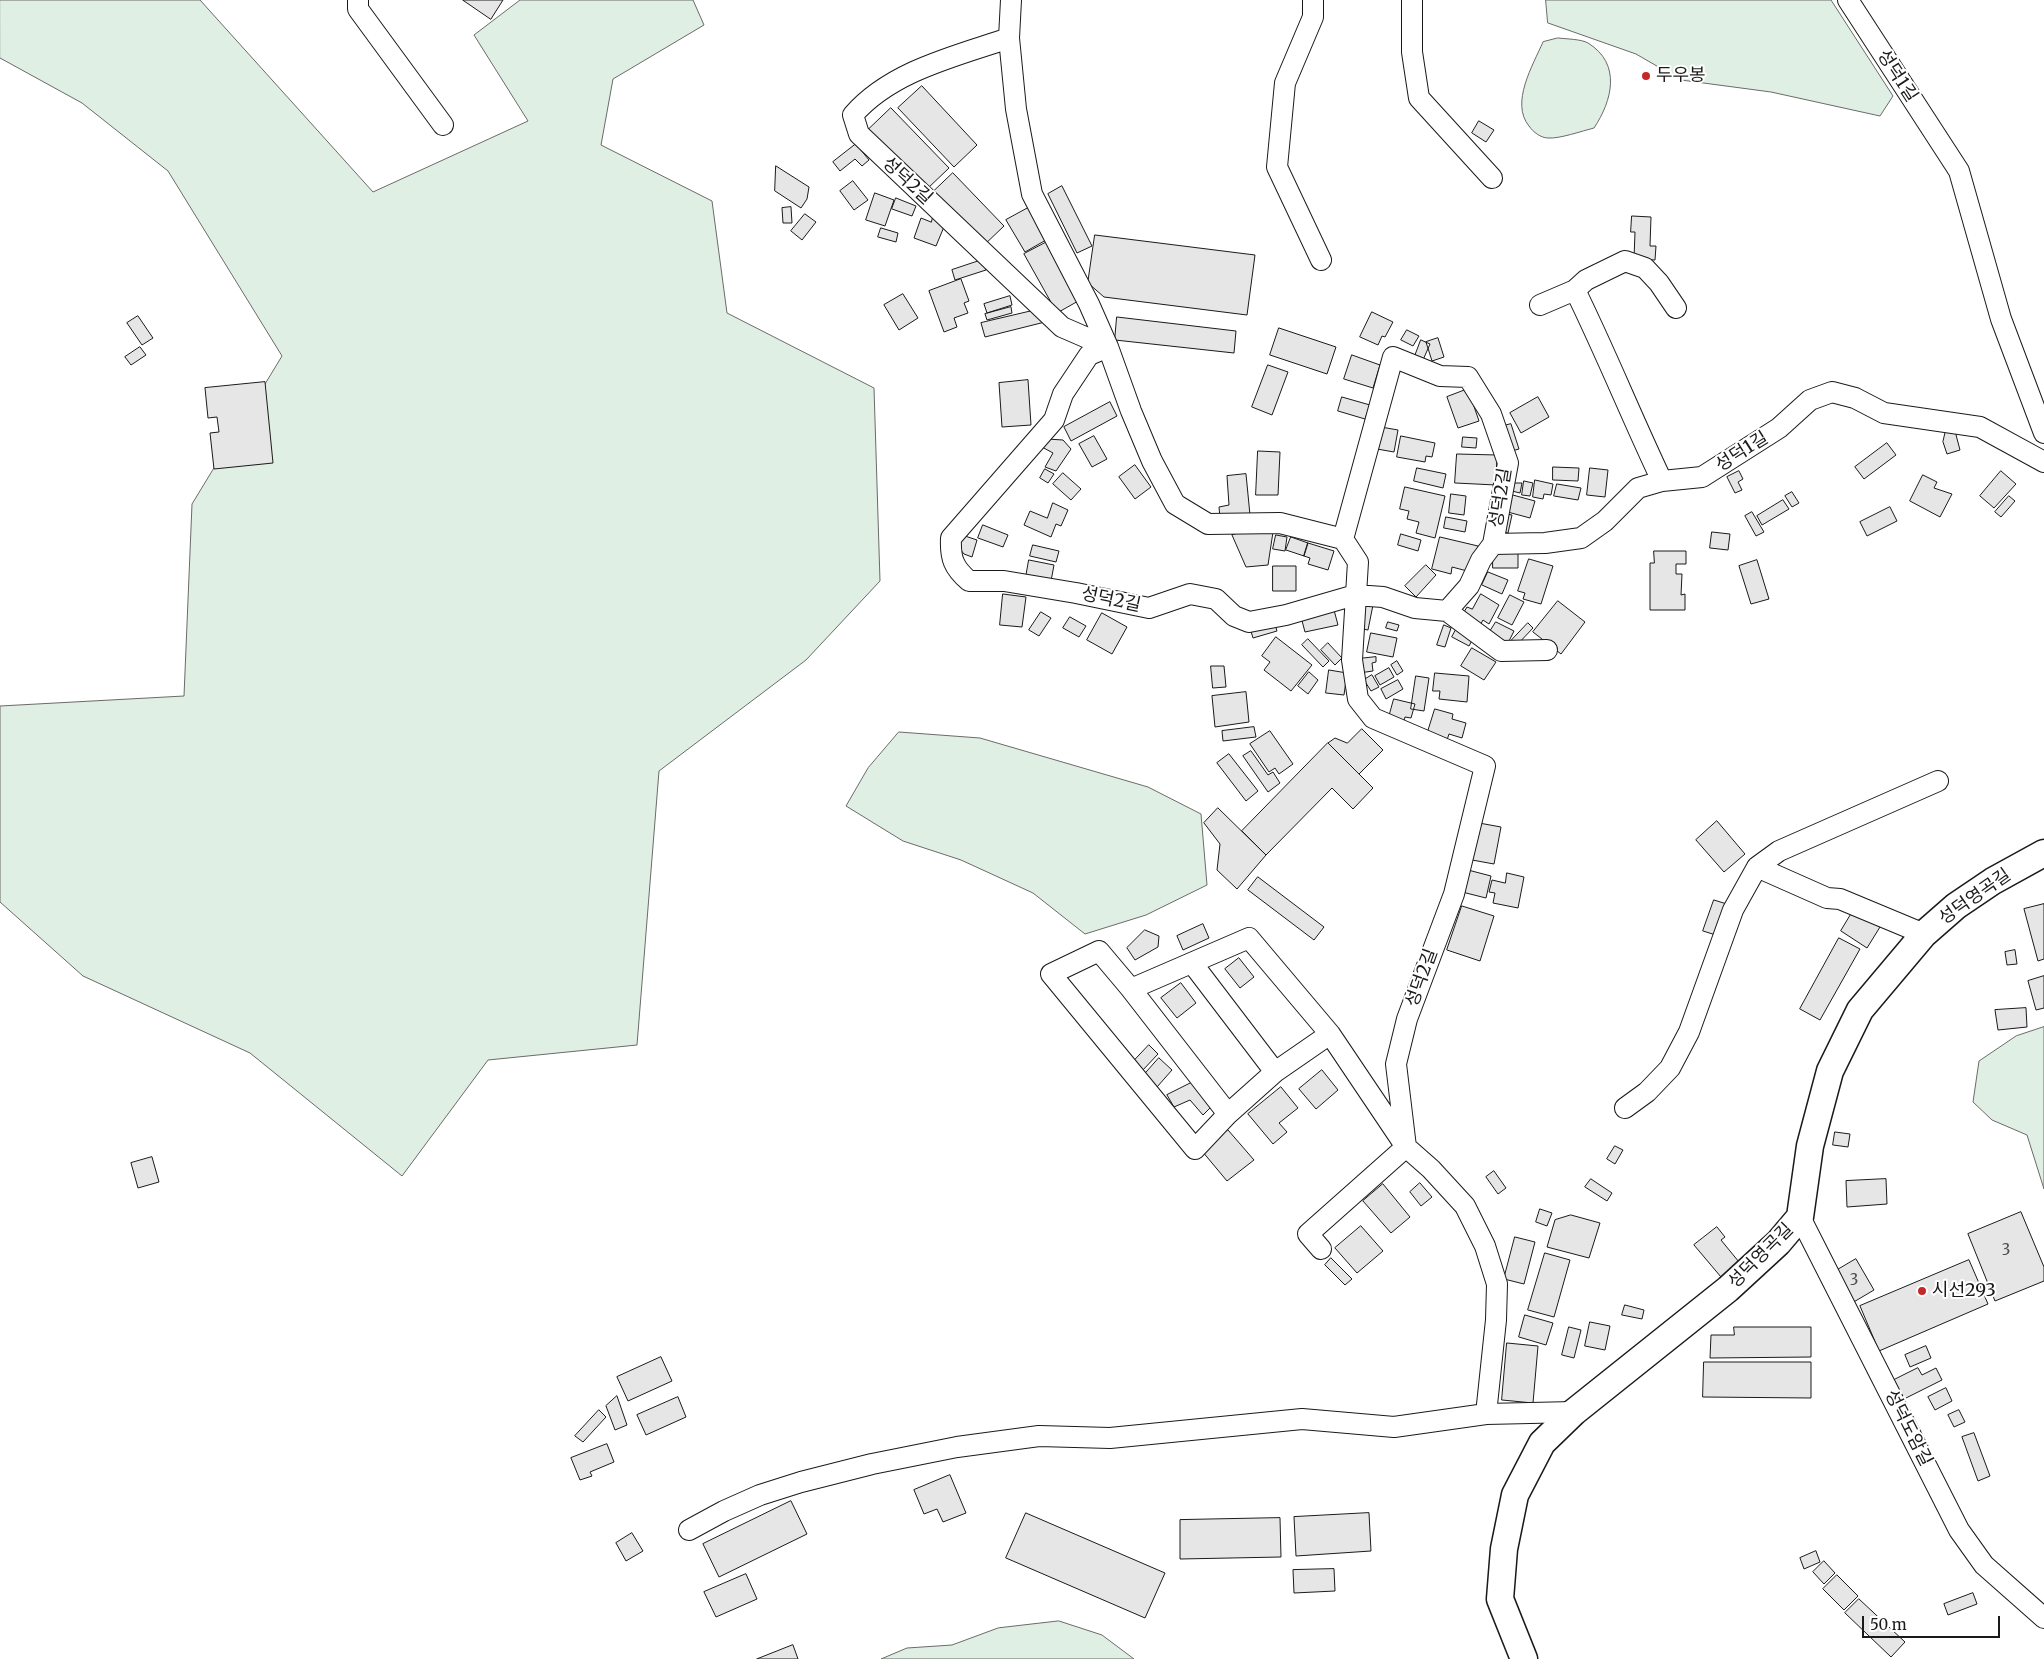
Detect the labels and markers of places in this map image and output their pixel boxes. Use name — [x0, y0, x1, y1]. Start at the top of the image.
place label: 두우봉 — [1656, 65, 1706, 87]
marker: 두우봉 — [1640, 70, 1652, 82]
place label: 시선293 — [1932, 1280, 1996, 1302]
marker: 시선293 — [1916, 1285, 1928, 1297]

